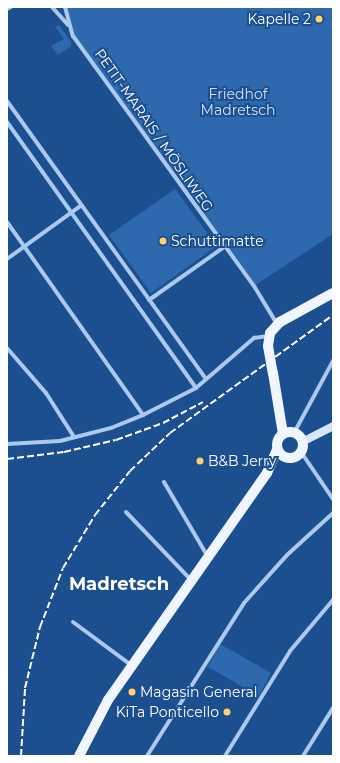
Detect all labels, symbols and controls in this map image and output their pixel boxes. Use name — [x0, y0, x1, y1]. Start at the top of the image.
place label: Kapelle 2 — [247, 11, 311, 27]
marker: Kapelle 2 — [314, 14, 324, 24]
street label: PETIT-MARAIS / MÖSLIWEG — [91, 46, 217, 214]
park label: Friedhof Madretsch — [201, 86, 275, 118]
place label: Schuttimatte — [171, 233, 264, 249]
marker: Schuttimatte — [158, 236, 168, 246]
place label: B&B Jerry — [208, 453, 276, 469]
marker: B&B Jerry — [195, 456, 205, 466]
district label: Madretsch — [69, 573, 169, 595]
place label: Magasin General — [140, 684, 257, 700]
marker: Magasin General — [127, 687, 137, 697]
place label: KiTa Ponticello — [116, 704, 219, 720]
marker: KiTa Ponticello — [222, 707, 232, 717]

